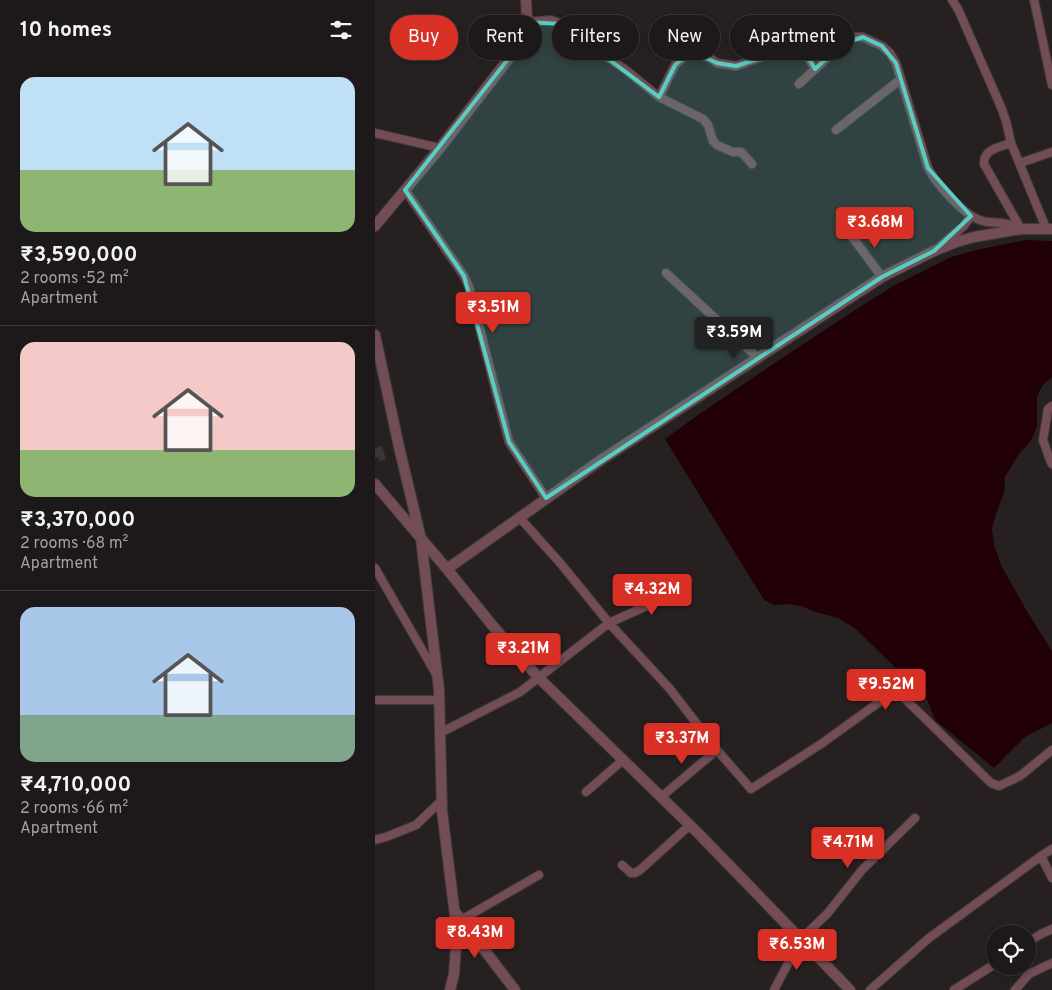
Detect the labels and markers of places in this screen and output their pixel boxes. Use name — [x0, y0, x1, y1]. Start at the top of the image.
pin: ₹3.68M — [834, 206, 916, 249]
pin: ₹3.51M — [452, 292, 534, 334]
pin: ₹3.59M — [693, 316, 775, 359]
pin: ₹4.32M — [611, 574, 693, 616]
pin: ₹3.21M — [482, 632, 564, 675]
pin: ₹9.52M — [845, 668, 927, 711]
pin: ₹3.37M — [641, 722, 723, 765]
pin: ₹4.71M — [807, 826, 889, 869]
pin: ₹8.43M — [434, 916, 516, 959]
pin: ₹6.53M — [756, 928, 838, 971]

